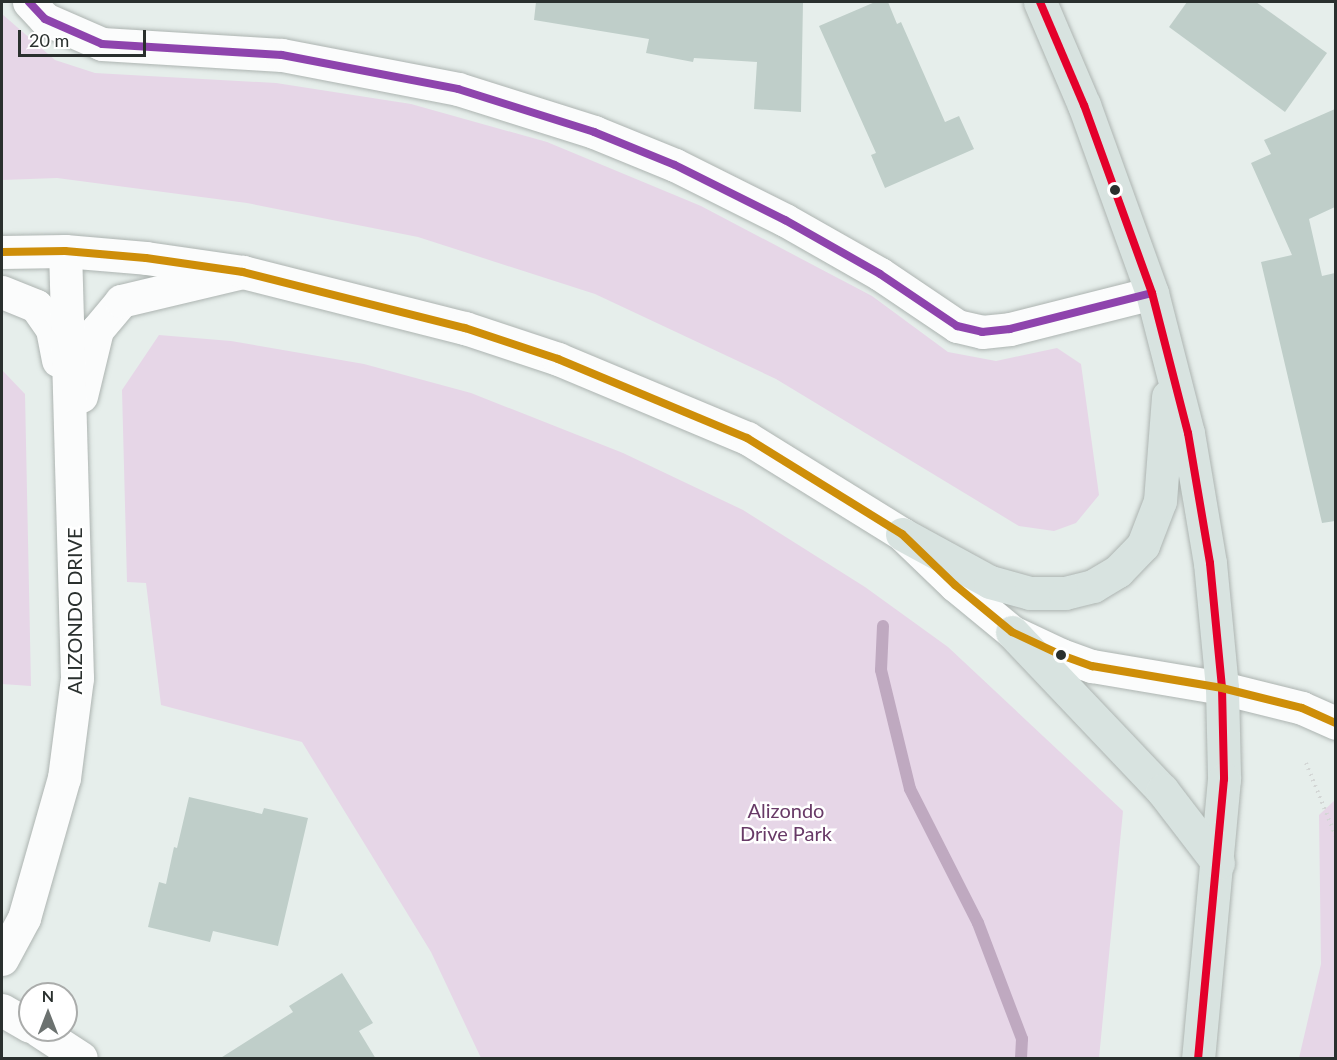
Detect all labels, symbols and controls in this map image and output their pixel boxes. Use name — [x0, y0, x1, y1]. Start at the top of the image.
scale bar — [21, 18, 148, 56]
text: 20 m — [29, 29, 69, 51]
unlabelled marker — [1109, 184, 1121, 196]
street label: ALIZONDO DRIVE — [62, 527, 86, 695]
unlabelled marker — [1055, 649, 1067, 661]
park label: Alizondo Drive Park — [740, 798, 832, 845]
north arrow — [18, 982, 78, 1042]
text: N — [42, 986, 54, 1005]

